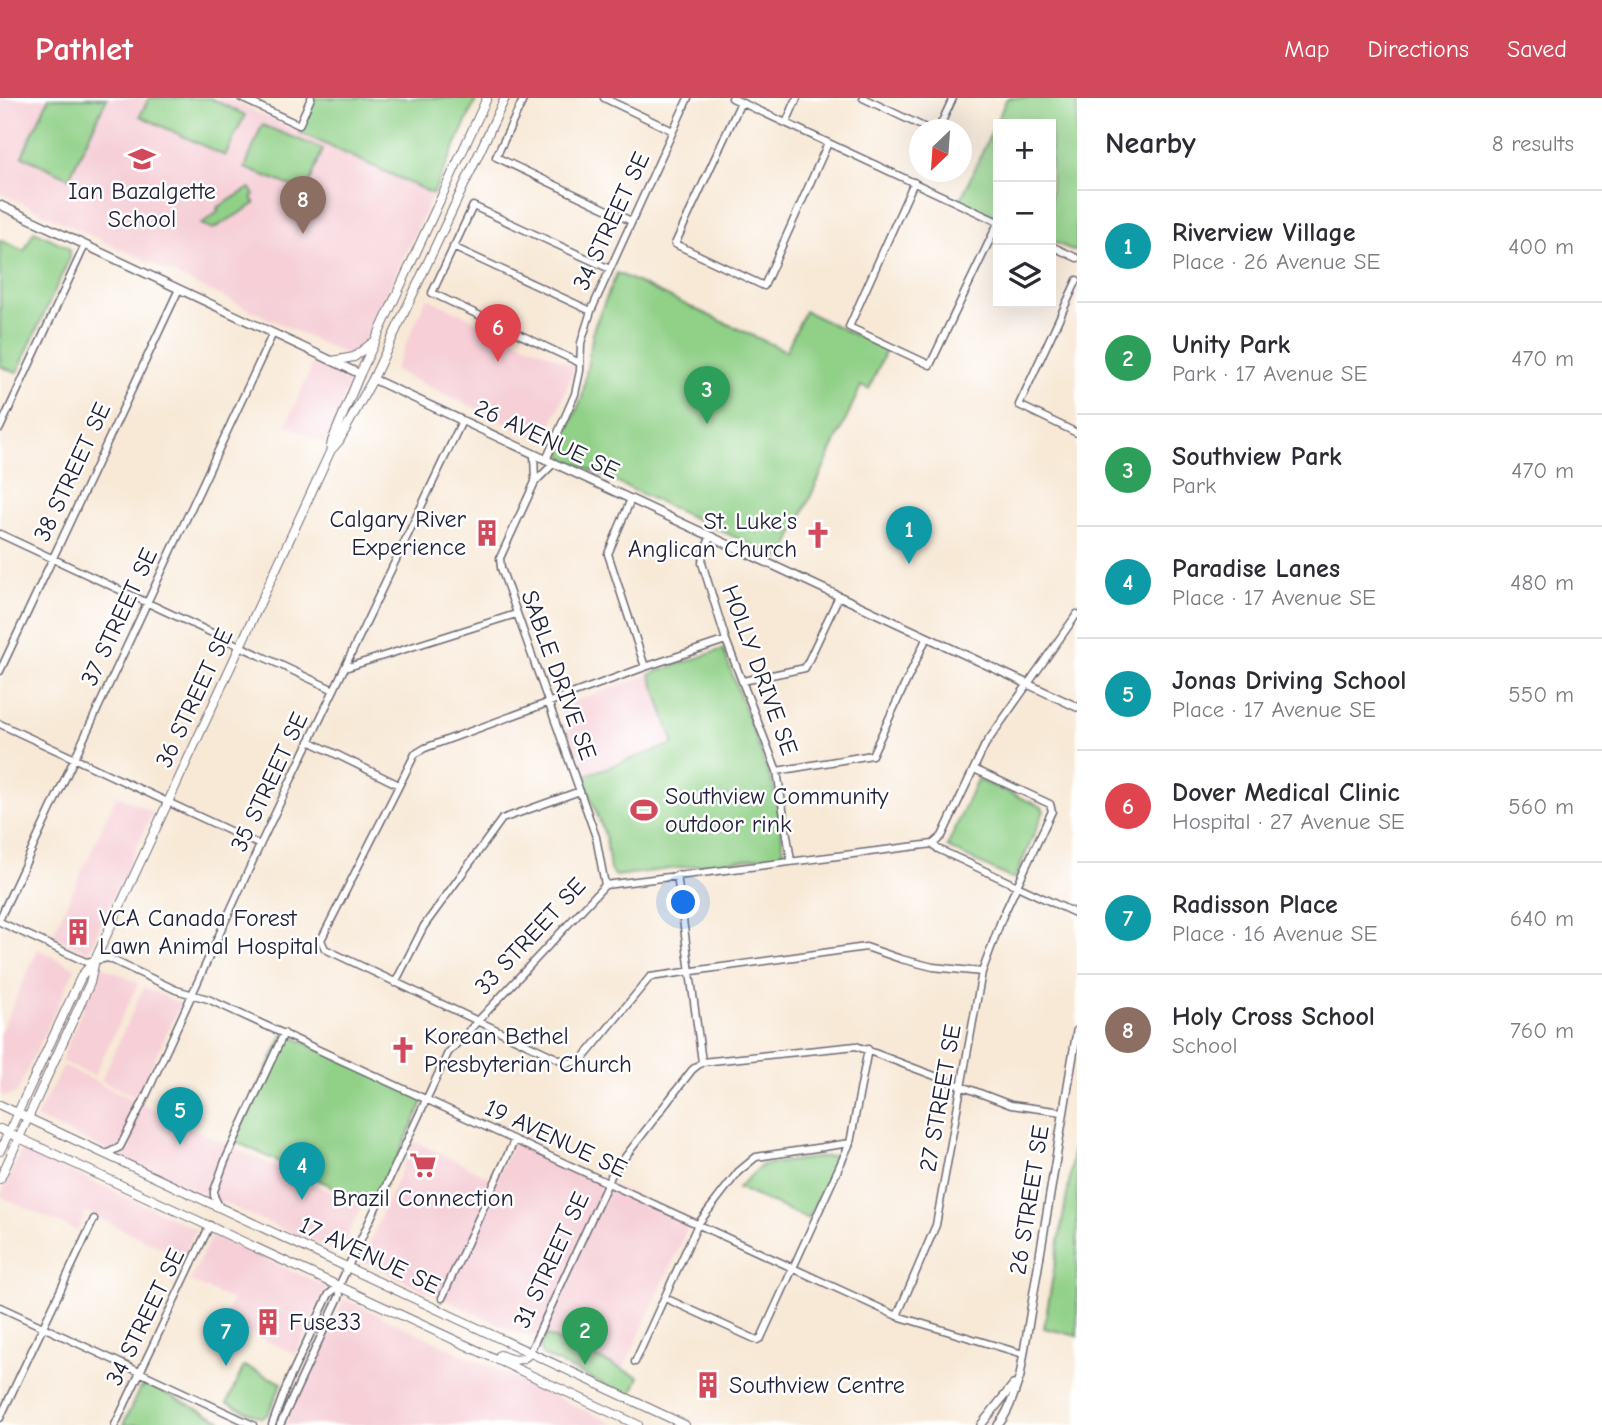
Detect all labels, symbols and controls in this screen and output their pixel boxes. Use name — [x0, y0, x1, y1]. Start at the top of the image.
text: Pathlet — [35, 30, 133, 68]
text: Map — [1284, 35, 1330, 63]
text: Directions — [1368, 35, 1469, 63]
text: Saved — [1507, 35, 1567, 63]
north arrow — [909, 119, 972, 182]
map controls — [993, 119, 1056, 308]
button: + — [993, 119, 1056, 182]
text: Nearby — [1105, 126, 1196, 161]
text: 8 results — [1492, 130, 1574, 157]
school or university icon: Ian Bazalgette School — [127, 144, 157, 174]
street label: 34 STREET SE — [567, 148, 655, 294]
pin: 8 — [280, 176, 326, 234]
place label: Ian Bazalgette School — [68, 177, 216, 233]
button: − — [993, 182, 1056, 245]
text: Riverview Village — [1172, 218, 1356, 248]
text: 1 — [1123, 233, 1133, 260]
text: 400 m — [1508, 233, 1574, 260]
button: layers — [993, 245, 1056, 308]
text: Place · 26 Avenue SE — [1172, 248, 1380, 275]
pin: 6 — [475, 304, 521, 362]
text: Unity Park — [1172, 330, 1290, 360]
text: 2 — [1122, 345, 1134, 372]
text: 470 m — [1511, 345, 1574, 372]
text: Park · 17 Avenue SE — [1172, 360, 1367, 387]
pin: 3 — [684, 366, 730, 424]
street label: 26 AVENUE SE — [470, 393, 624, 485]
street label: 38 STREET SE — [28, 398, 116, 546]
text: Southview Park — [1172, 442, 1342, 472]
text: 3 — [1122, 457, 1134, 484]
text: 470 m — [1511, 457, 1574, 484]
text: Park — [1172, 472, 1216, 499]
place label: Calgary River Experience — [329, 505, 466, 561]
pin: 1 — [886, 506, 932, 564]
place label: St. Luke's Anglican Church — [628, 507, 797, 563]
building icon: Calgary River Experience — [472, 518, 502, 548]
church icon: St. Luke's Anglican Church — [803, 520, 833, 550]
street label: 37 STREET SE — [75, 544, 163, 690]
text: Paradise Lanes — [1172, 554, 1340, 584]
text: 4 — [1123, 569, 1133, 596]
text: 480 m — [1510, 569, 1574, 596]
street label: HOLLY DRIVE SE — [716, 581, 804, 759]
text: Place · 17 Avenue SE — [1172, 584, 1376, 611]
street label: SABLE DRIVE SE — [515, 586, 603, 764]
street label: 36 STREET SE — [150, 624, 238, 772]
text: Jonas Driving School — [1172, 666, 1406, 696]
text: 5 — [1122, 681, 1134, 708]
text: 550 m — [1508, 681, 1574, 708]
text: Place · 17 Avenue SE — [1172, 696, 1376, 723]
street label: 35 STREET SE — [225, 708, 313, 856]
text: Dover Medical Clinic — [1172, 778, 1400, 808]
place label: Southview Community outdoor rink — [665, 782, 889, 838]
text: 6 — [1122, 793, 1134, 820]
text: 560 m — [1508, 793, 1574, 820]
sports icon: Southview Community outdoor rink — [629, 795, 659, 825]
text: Hospital · 27 Avenue SE — [1172, 808, 1405, 835]
street label: 33 STREET SE — [469, 872, 591, 1000]
your location — [666, 885, 700, 919]
text: Radisson Place — [1172, 890, 1338, 920]
place label: VCA Canada Forest Lawn Animal Hospital — [99, 904, 319, 960]
text: 7 — [1123, 905, 1133, 932]
text: 640 m — [1510, 905, 1574, 932]
building icon: VCA Canada Forest Lawn Animal Hospital — [63, 917, 93, 947]
text: Place · 16 Avenue SE — [1172, 920, 1377, 947]
text: Holy Cross School — [1172, 1002, 1375, 1032]
text: 8 — [1122, 1017, 1134, 1044]
text: 760 m — [1510, 1017, 1574, 1044]
place label: Korean Bethel Presbyterian Church — [424, 1022, 632, 1078]
street label: 27 STREET SE — [913, 1022, 967, 1174]
text: School — [1172, 1032, 1237, 1059]
church icon: Korean Bethel Presbyterian Church — [388, 1035, 418, 1065]
pin: 5 — [157, 1087, 203, 1145]
street label: 19 AVENUE SE — [481, 1093, 631, 1183]
street label: 26 STREET SE — [1003, 1123, 1055, 1277]
pin: 4 — [279, 1142, 325, 1200]
supermarket icon: Brazil Connection — [408, 1150, 438, 1180]
place label: Brazil Connection — [332, 1184, 514, 1212]
street label: 31 STREET SE — [507, 1187, 595, 1333]
street label: 17 AVENUE SE — [295, 1210, 445, 1300]
street label: 34 STREET SE — [100, 1244, 190, 1390]
building icon: Fuse33 — [253, 1307, 283, 1337]
pin: 2 — [562, 1307, 608, 1365]
pin: 7 — [203, 1308, 249, 1366]
place label: Fuse33 — [289, 1308, 361, 1336]
building icon: Southview Centre — [693, 1370, 723, 1400]
place label: Southview Centre — [729, 1371, 905, 1399]

